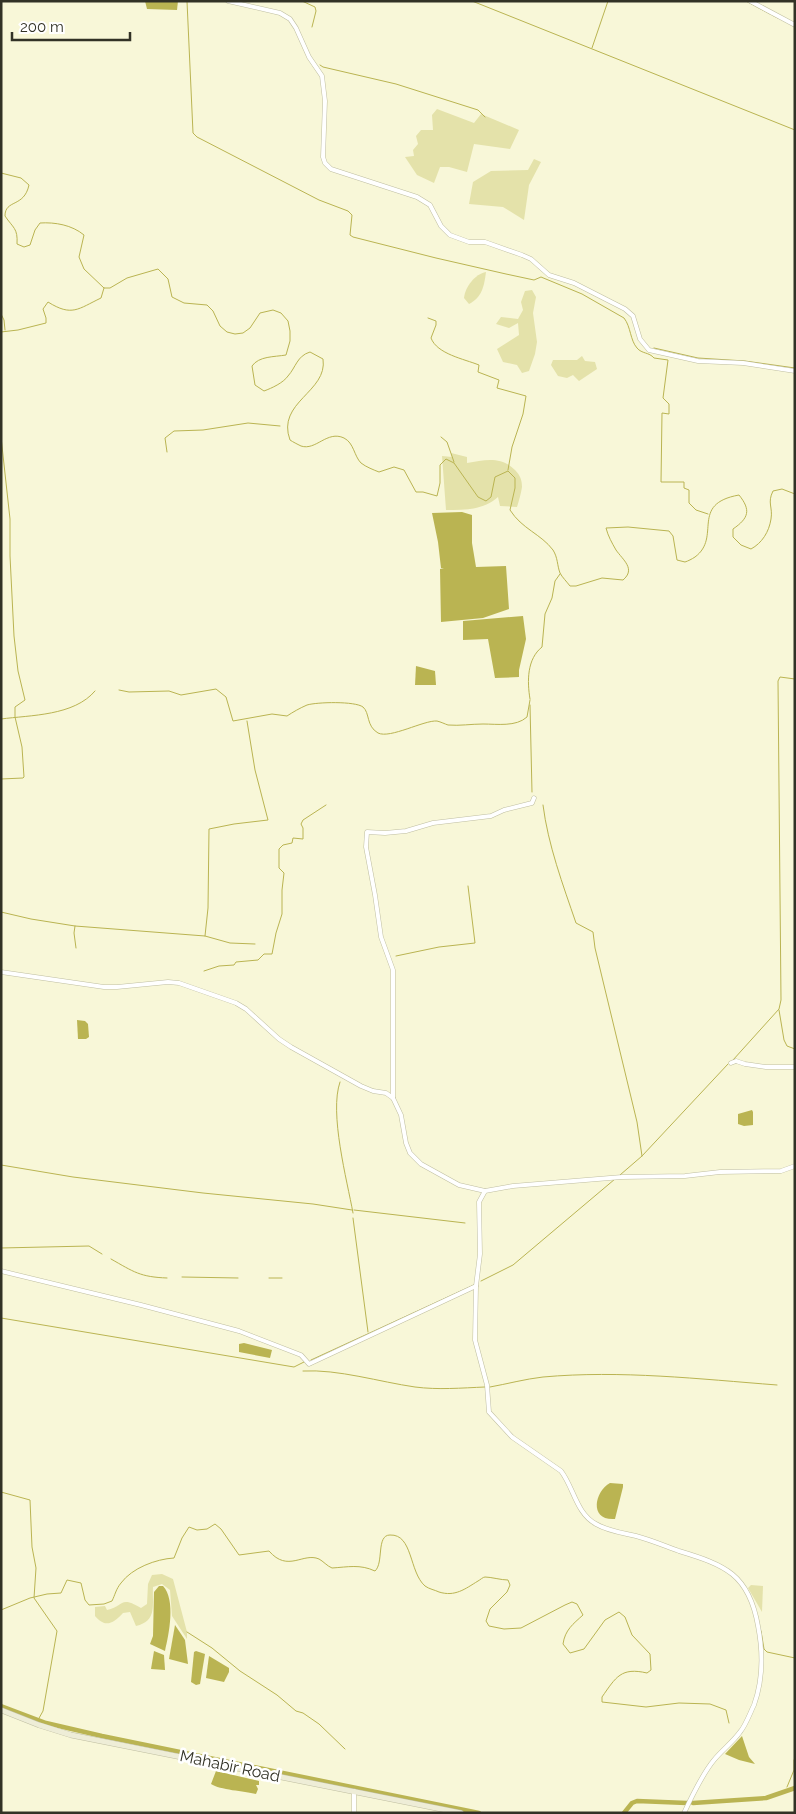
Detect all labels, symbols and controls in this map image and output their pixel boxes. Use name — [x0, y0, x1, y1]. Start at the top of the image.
scale bar — [12, 10, 130, 42]
text: 200 m — [20, 18, 64, 36]
street label: Mahabir Road — [178, 1746, 282, 1786]

